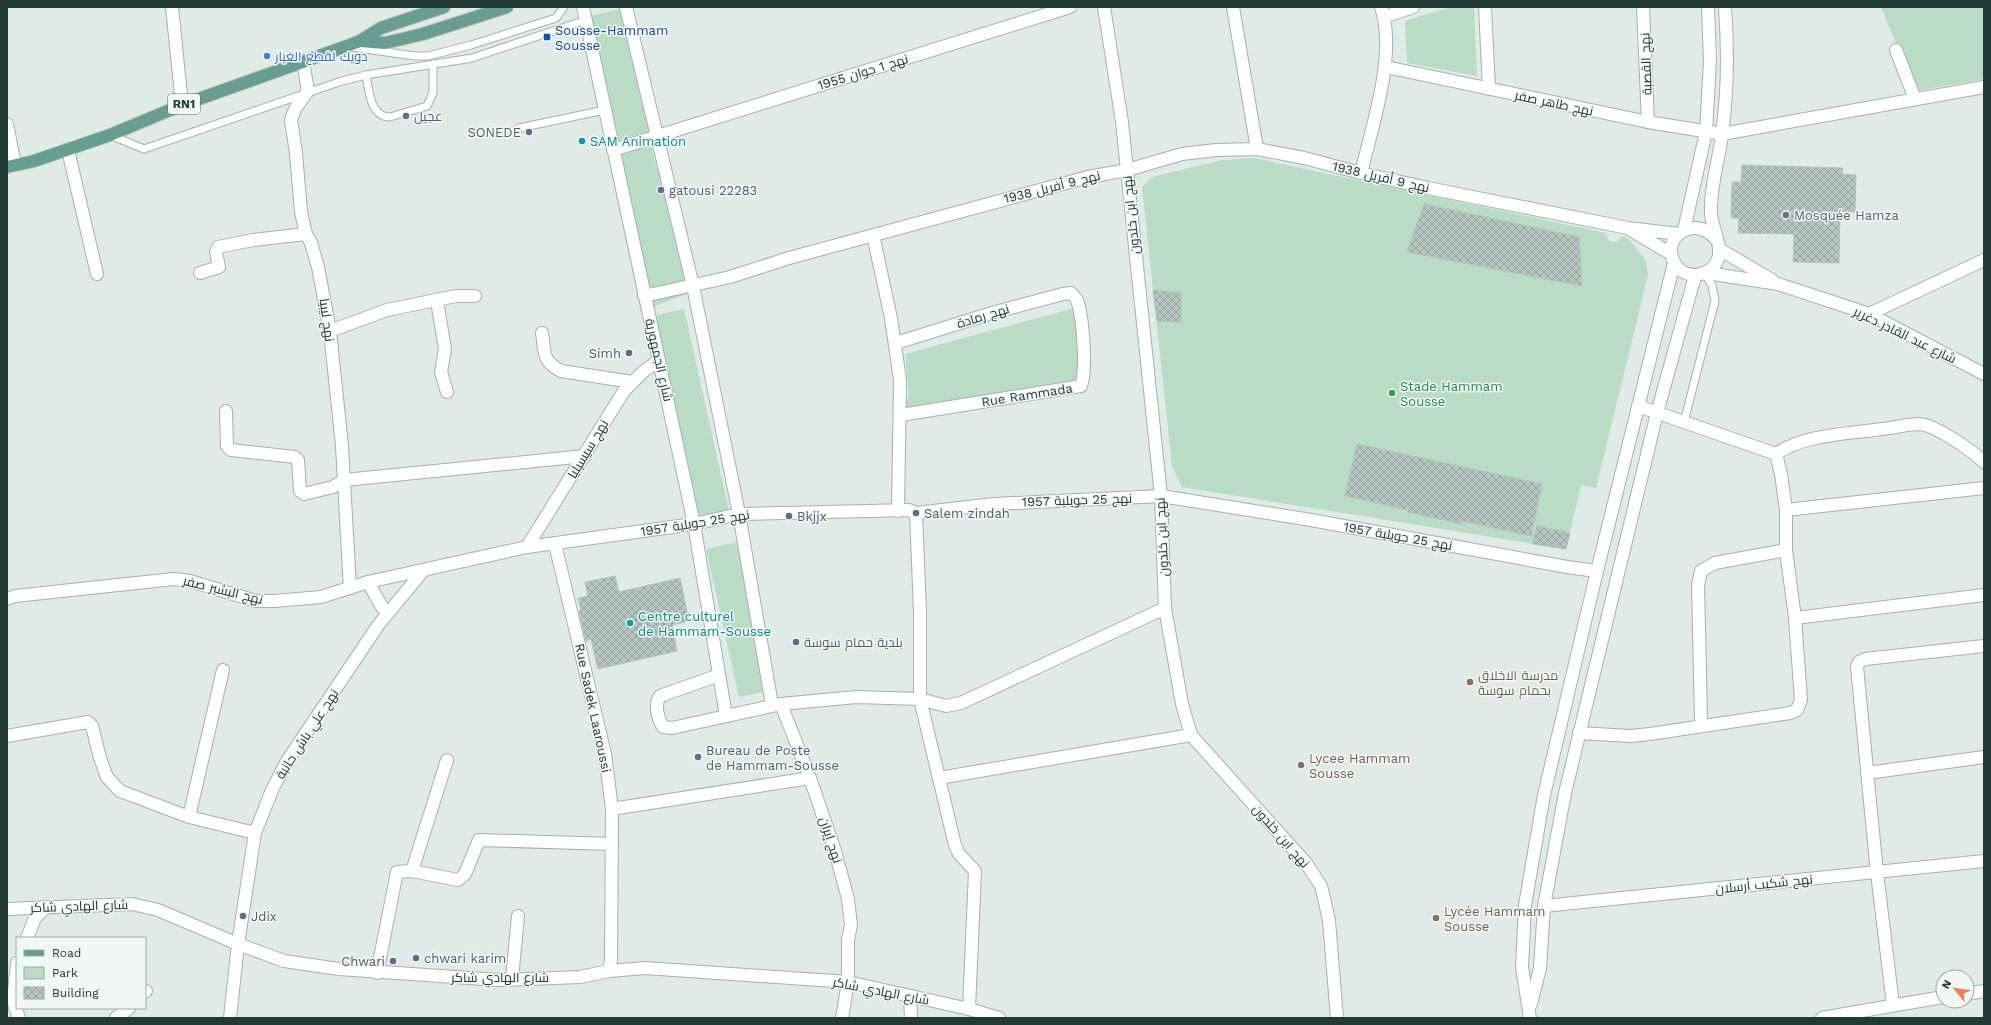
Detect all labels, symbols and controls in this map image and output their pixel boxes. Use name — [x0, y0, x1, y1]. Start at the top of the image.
place label: Sousse-Hammam Sousse — [555, 23, 668, 53]
marker: Sousse-Hammam Sousse — [542, 32, 552, 42]
street label: نهج القصبة — [1637, 32, 1656, 95]
place label: دويك لقطع الغيار — [274, 49, 368, 65]
marker: دويك لقطع الغيار — [262, 51, 272, 61]
street label: نهج 1 جوان 1955 — [816, 51, 910, 94]
street label: نهج طاهر صفر — [1512, 87, 1595, 120]
road number: RN1 — [168, 94, 200, 114]
place label: عجيل — [414, 109, 442, 124]
marker: عجيل — [401, 111, 411, 121]
place label: SONEDE — [467, 125, 521, 140]
marker: SONEDE — [524, 127, 534, 137]
place label: SAM Animation — [590, 134, 686, 149]
marker: SAM Animation — [577, 136, 587, 146]
street label: نهج 9 أفريل 1938 — [1331, 158, 1431, 196]
street label: نهج 9 أفريل 1938 — [1002, 167, 1102, 207]
street label: نهج ابن خلدون — [1119, 175, 1144, 255]
place label: gatousi 22283 — [669, 183, 757, 198]
marker: gatousi 22283 — [656, 185, 666, 195]
place label: Mosquée Hamza — [1794, 208, 1899, 223]
marker: Mosquée Hamza — [1781, 210, 1791, 220]
street label: نهج ليبيا — [316, 297, 337, 343]
street label: نهج رمادة — [955, 301, 1011, 332]
street label: شارع عبد القادر دغرير — [1850, 303, 1959, 367]
street label: شارع الجمهورية — [641, 317, 676, 403]
place label: Simh — [589, 346, 621, 361]
marker: Simh — [624, 348, 634, 358]
place label: Stade Hammam Sousse — [1400, 379, 1503, 409]
street label: Rue Rammada — [980, 380, 1074, 410]
marker: Stade Hammam Sousse — [1387, 388, 1397, 398]
street label: نهج سيسيليا — [565, 417, 612, 482]
street label: نهج 25 جويلية 1957 — [1022, 491, 1132, 510]
street label: نهج ابن خلدون — [1152, 497, 1173, 577]
place label: Salem zindah — [924, 506, 1010, 521]
street label: نهج 25 جويلية 1957 — [639, 507, 751, 540]
marker: Salem zindah — [911, 508, 921, 518]
place label: Bkjjx — [797, 509, 827, 524]
marker: Bkjjx — [784, 511, 794, 521]
street label: نهج 25 جويلية 1957 — [1342, 519, 1454, 554]
street label: نهج البشير صفر — [180, 573, 264, 608]
place label: Centre culturel de Hammam-Sousse — [638, 609, 771, 639]
marker: Centre culturel de Hammam-Sousse — [625, 618, 635, 628]
place label: بلدية حمام سوسة — [804, 635, 903, 652]
marker: بلدية حمام سوسة — [791, 637, 801, 647]
street label: Rue Sadek Laaroussi — [572, 642, 614, 774]
place label: مدرسة الاخلاق بحمام سوسة — [1478, 668, 1558, 700]
marker: مدرسة الاخلاق بحمام سوسة — [1465, 677, 1475, 687]
street label: نهج علي باش حانبة — [272, 686, 344, 783]
place label: Bureau de Poste de Hammam-Sousse — [706, 743, 839, 773]
place label: Lycee Hammam Sousse — [1309, 751, 1410, 781]
marker: Bureau de Poste de Hammam-Sousse — [693, 752, 703, 762]
marker: Lycee Hammam Sousse — [1296, 760, 1306, 770]
street label: نهج ابن خلدون — [1249, 801, 1313, 871]
street label: نهج إيران — [816, 815, 845, 865]
street label: نهج شكيب أرسلان — [1714, 870, 1814, 898]
street label: شارع الهادي شاكر — [29, 897, 128, 918]
place label: Lycée Hammam Sousse — [1444, 904, 1545, 934]
place label: Jdix — [251, 909, 277, 924]
marker: Jdix — [238, 911, 248, 921]
marker: Lycée Hammam Sousse — [1431, 913, 1441, 923]
legend — [16, 937, 146, 1009]
text: Road — [52, 946, 81, 960]
place label: chwari karim — [424, 951, 506, 966]
marker: chwari karim — [411, 953, 421, 963]
place label: Chwari — [341, 954, 385, 969]
marker: Chwari — [388, 956, 398, 966]
text: Park — [52, 966, 78, 980]
north arrow — [1935, 969, 1975, 1009]
street label: شارع الهادي شاكر — [450, 970, 549, 988]
street label: شارع الهادي شاكر — [830, 974, 931, 1011]
text: N — [1939, 978, 1954, 991]
text: Building — [52, 986, 99, 1000]

